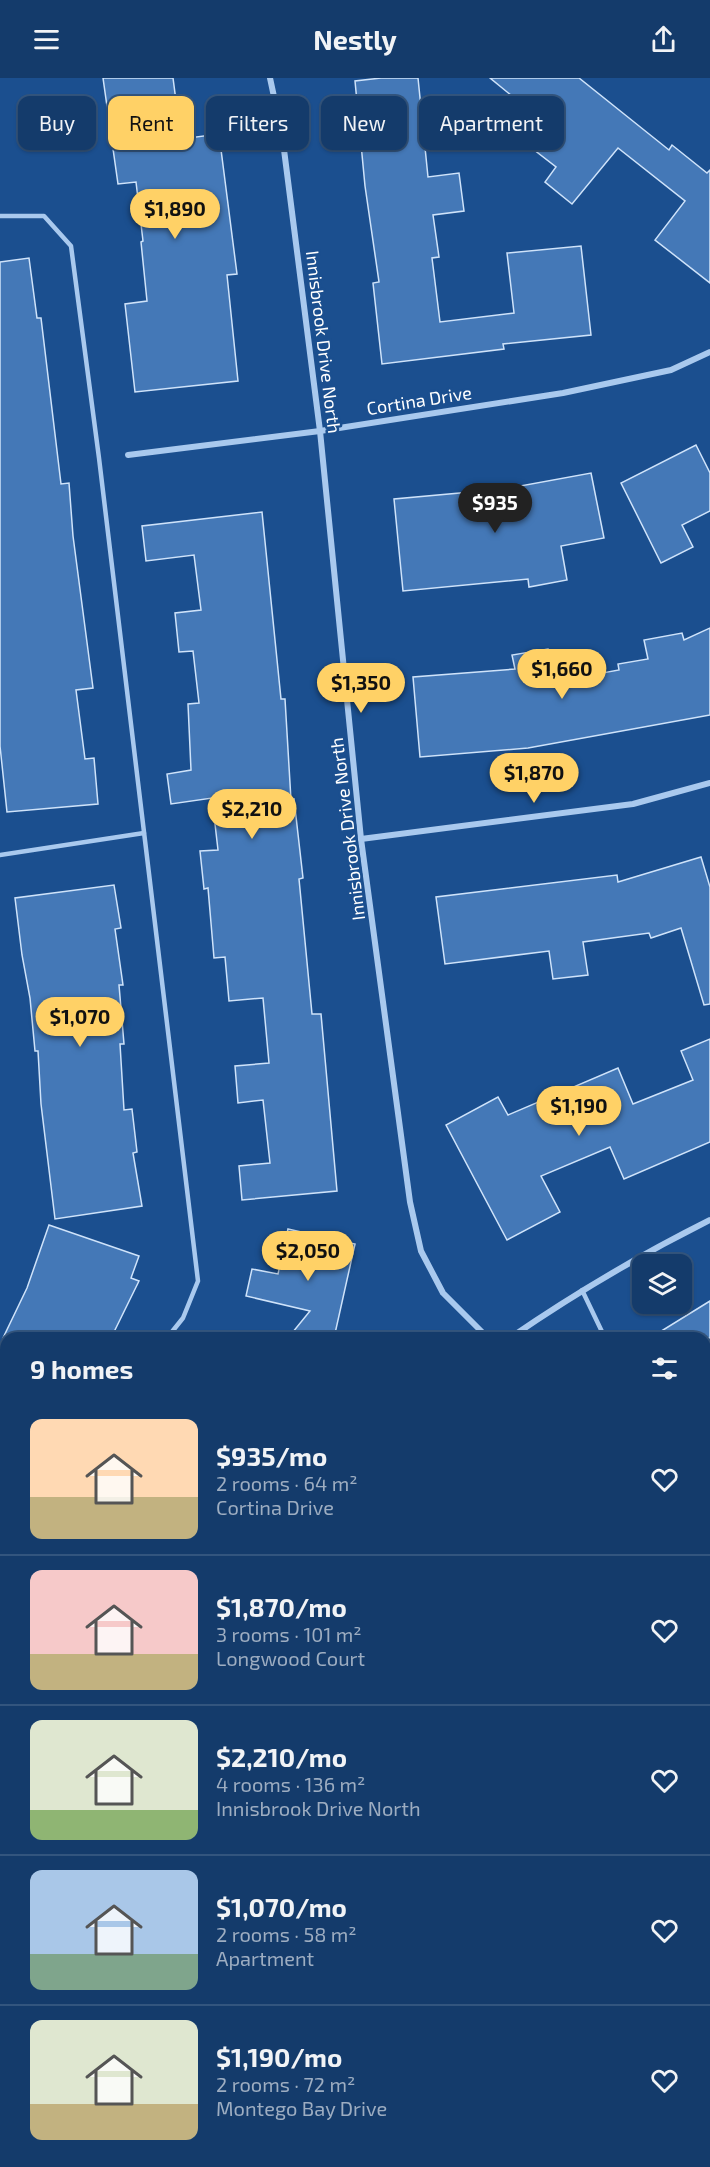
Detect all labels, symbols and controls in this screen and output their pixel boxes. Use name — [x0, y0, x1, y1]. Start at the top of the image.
icon: menu — [30, 23, 63, 56]
text: Nestly — [313, 23, 397, 55]
icon: share — [647, 23, 680, 56]
chip: Buy — [18, 96, 96, 150]
chip: Rent — [108, 96, 194, 150]
chip: Filters — [206, 96, 309, 150]
chip: New — [321, 96, 407, 150]
chip: Apartment — [419, 96, 564, 150]
pin: $1,890 — [126, 189, 224, 240]
text: $1,890 — [144, 196, 206, 220]
street label: Innisbrook Drive North — [302, 249, 346, 435]
street label: Cortina Drive — [365, 381, 473, 419]
pin: $935 — [459, 483, 531, 534]
text: $935 — [472, 490, 518, 514]
pin: $1,660 — [513, 649, 611, 700]
text: $1,660 — [531, 656, 593, 680]
pin: $1,350 — [312, 663, 410, 714]
text: $1,350 — [331, 670, 391, 694]
street label: Innisbrook Drive North — [325, 736, 369, 922]
pin: $1,870 — [485, 753, 583, 804]
text: $1,870 — [504, 760, 564, 784]
pin: $2,210 — [203, 789, 301, 840]
text: $2,210 — [222, 796, 282, 820]
pin: $1,070 — [31, 997, 129, 1048]
text: $1,070 — [50, 1004, 110, 1028]
pin: $1,190 — [530, 1086, 628, 1137]
text: $1,190 — [550, 1093, 608, 1117]
pin: $2,050 — [259, 1231, 357, 1282]
text: $2,050 — [276, 1238, 340, 1262]
map controls — [632, 1254, 692, 1314]
button: layers — [632, 1254, 692, 1314]
icon: filters — [648, 1352, 681, 1385]
text: 9 homes — [30, 1353, 133, 1384]
text: $935/mo — [216, 1440, 327, 1471]
icon: home — [78, 1443, 150, 1515]
icon: heart — [648, 1463, 681, 1496]
text: 2 rooms · 64 m² — [216, 1471, 358, 1495]
text: Cortina Drive — [216, 1495, 334, 1519]
text: $1,870/mo — [216, 1591, 347, 1622]
icon: home — [78, 1594, 150, 1666]
icon: heart — [648, 1614, 681, 1647]
text: 3 rooms · 101 m² — [216, 1622, 362, 1646]
text: Longwood Court — [216, 1646, 365, 1670]
text: $2,210/mo — [216, 1741, 347, 1772]
icon: home — [78, 1744, 150, 1816]
icon: heart — [648, 1764, 681, 1797]
text: 4 rooms · 136 m² — [216, 1772, 365, 1796]
text: Innisbrook Drive North — [216, 1796, 421, 1820]
text: $1,070/mo — [216, 1891, 347, 1922]
icon: home — [78, 1894, 150, 1966]
icon: heart — [648, 1914, 681, 1947]
text: 2 rooms · 58 m² — [216, 1922, 357, 1946]
text: Apartment — [216, 1946, 314, 1970]
text: $1,190/mo — [216, 2041, 342, 2072]
icon: home — [78, 2044, 150, 2116]
icon: heart — [648, 2064, 681, 2097]
text: 2 rooms · 72 m² — [216, 2072, 355, 2096]
text: Montego Bay Drive — [216, 2096, 387, 2120]

